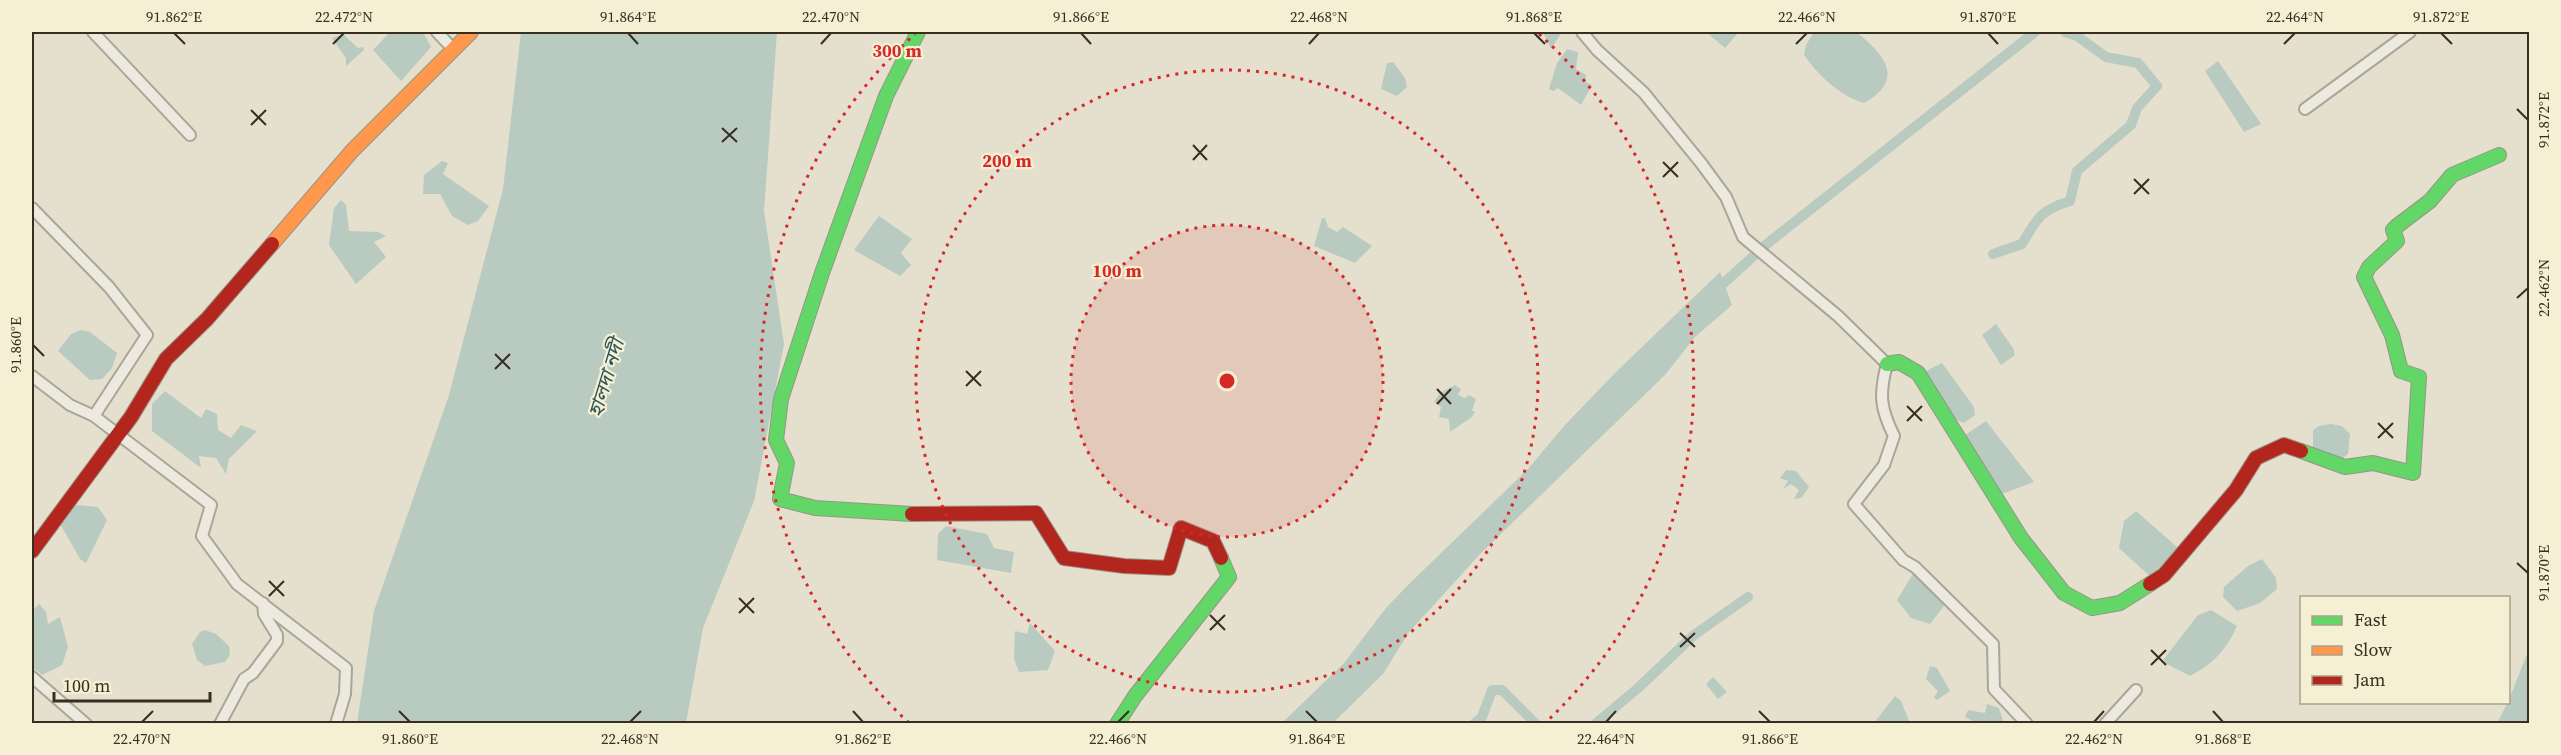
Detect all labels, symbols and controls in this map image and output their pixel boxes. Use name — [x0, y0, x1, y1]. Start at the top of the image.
text: 91.862°E — [146, 6, 202, 27]
text: 22.472°N — [315, 6, 373, 27]
text: 91.864°E — [600, 6, 656, 27]
text: 22.470°N — [802, 6, 860, 27]
text: 91.866°E — [1053, 6, 1109, 27]
text: 22.468°N — [1290, 6, 1348, 27]
text: 91.868°E — [1506, 6, 1562, 27]
text: 22.466°N — [1778, 6, 1836, 27]
text: 91.870°E — [1960, 6, 2016, 27]
text: 22.464°N — [2266, 6, 2324, 27]
text: 91.872°E — [2413, 6, 2469, 27]
text: 300 m — [872, 38, 922, 63]
text: 91.872°E — [2533, 92, 2554, 148]
text: 200 m — [982, 148, 1032, 173]
text: 100 m — [1092, 258, 1142, 283]
text: 22.462°N — [2533, 259, 2554, 317]
text: 91.860°E — [5, 317, 26, 373]
water label: হালদা নদী — [581, 332, 632, 420]
centre of rings — [1217, 371, 1237, 391]
text: 91.870°E — [2533, 545, 2554, 601]
legend — [2300, 596, 2510, 704]
text: Fast — [2354, 607, 2387, 632]
text: Slow — [2354, 637, 2392, 662]
scale bar — [54, 665, 210, 703]
text: Jam — [2353, 667, 2386, 692]
text: 100 m — [63, 673, 110, 698]
text: 22.470°N — [113, 728, 171, 749]
text: 91.860°E — [382, 728, 438, 749]
text: 22.468°N — [601, 728, 659, 749]
text: 91.862°E — [835, 728, 891, 749]
text: 22.466°N — [1089, 728, 1147, 749]
text: 91.864°E — [1289, 728, 1345, 749]
text: 22.464°N — [1577, 728, 1635, 749]
text: 91.866°E — [1742, 728, 1798, 749]
text: 22.462°N — [2065, 728, 2123, 749]
text: 91.868°E — [2195, 728, 2251, 749]

